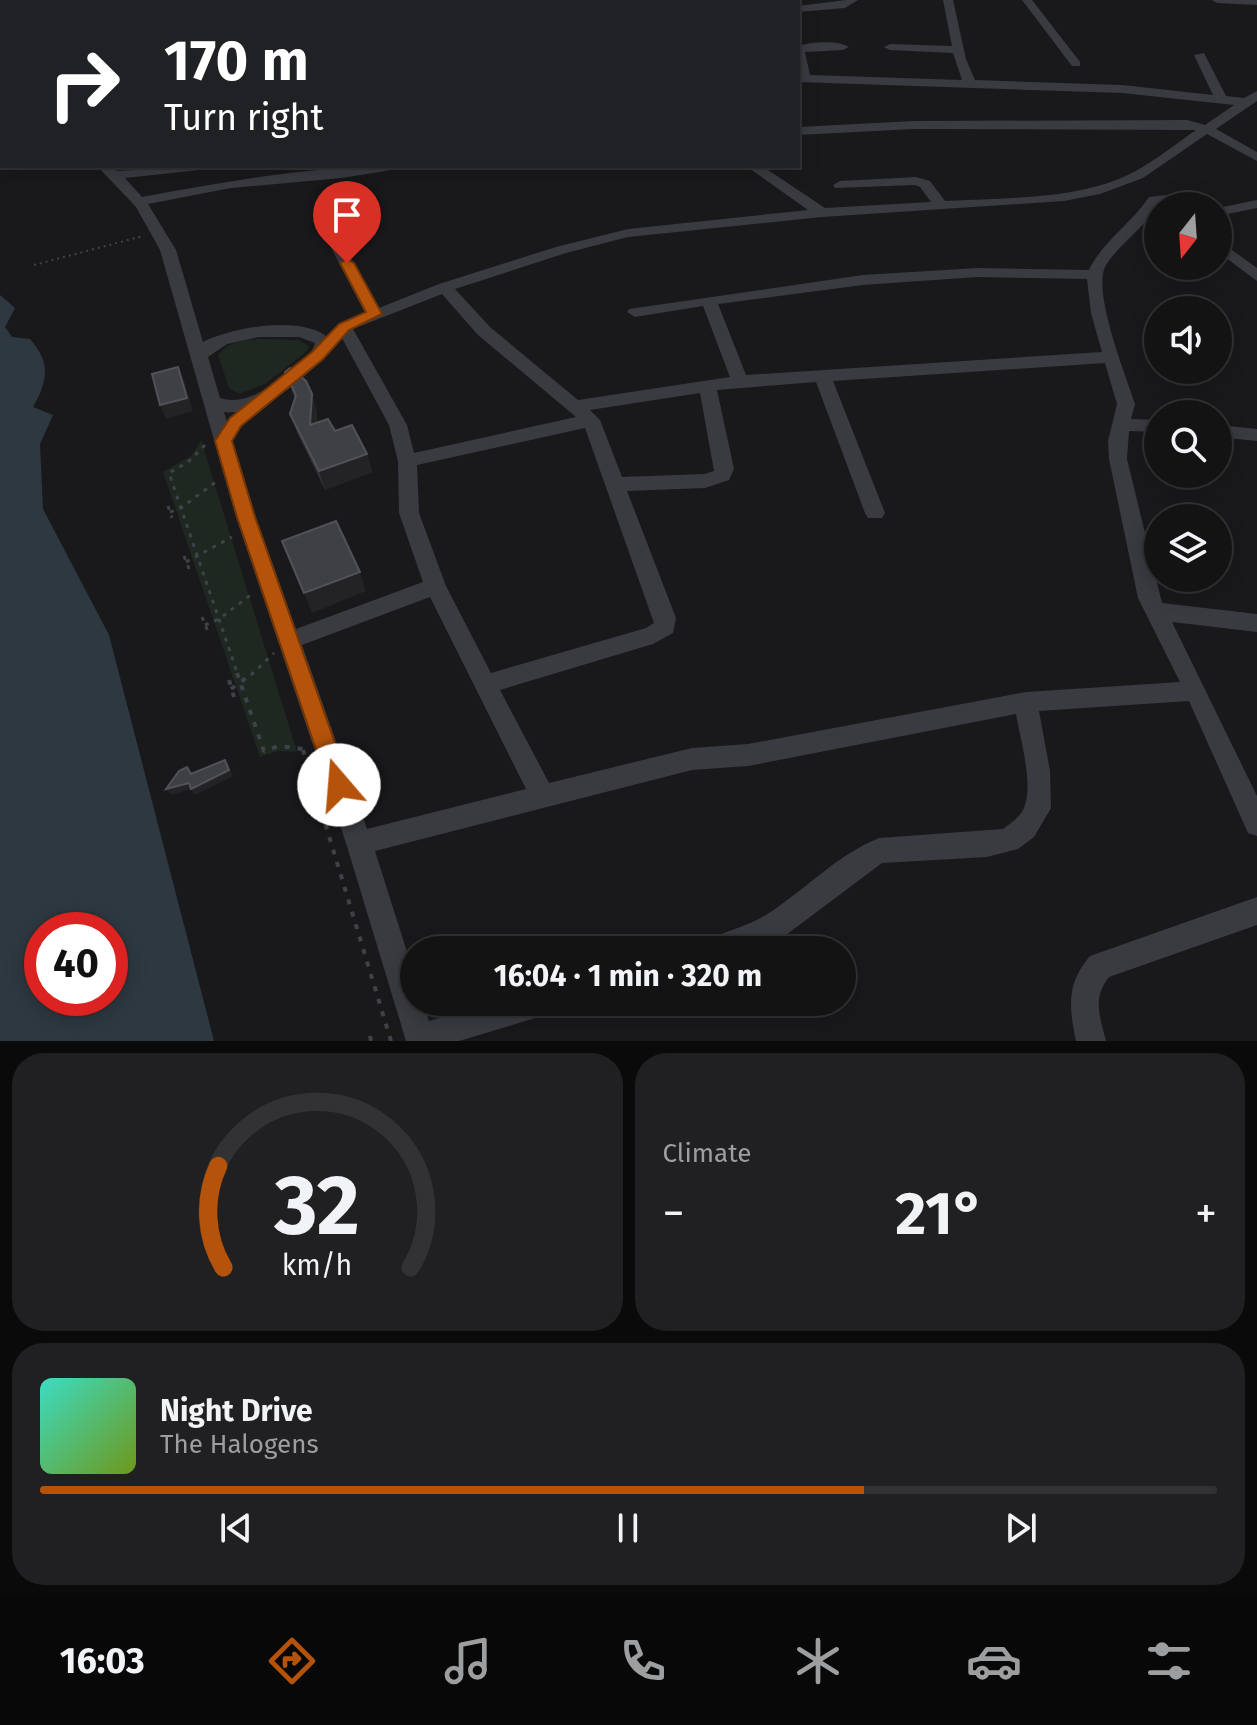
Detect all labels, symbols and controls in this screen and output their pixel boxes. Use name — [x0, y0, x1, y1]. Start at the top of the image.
text: 170 m — [164, 28, 309, 95]
icon: right — [32, 32, 136, 136]
text: Turn right — [164, 96, 324, 140]
pin — [313, 181, 381, 263]
north arrow — [1144, 192, 1232, 280]
map controls — [1144, 192, 1232, 592]
icon: arrive — [325, 193, 369, 237]
button: sound — [1144, 296, 1232, 384]
button: search — [1144, 400, 1232, 488]
button: layers — [1144, 504, 1232, 592]
position arrow — [297, 743, 381, 827]
speed limit sign: 40 — [24, 912, 128, 1016]
text: 16:04 · 1 min · 320 m — [494, 958, 762, 994]
text: Climate — [663, 1138, 751, 1169]
text: 32 — [274, 1156, 360, 1256]
text: 21° — [895, 1178, 984, 1250]
text: − — [663, 1187, 685, 1240]
text: + — [1195, 1187, 1217, 1240]
text: km/h — [282, 1248, 353, 1283]
text: Night Drive — [160, 1393, 313, 1429]
text: The Halogens — [160, 1429, 319, 1460]
icon: previous — [214, 1506, 258, 1550]
icon: pause — [606, 1506, 650, 1550]
icon: next — [999, 1506, 1043, 1550]
icon: directions — [264, 1633, 320, 1689]
icon: music — [440, 1633, 496, 1689]
icon: phone — [615, 1633, 671, 1689]
icon: climate — [790, 1633, 846, 1689]
icon: car — [966, 1633, 1022, 1689]
icon: filters — [1141, 1633, 1197, 1689]
text: 16:03 — [60, 1639, 145, 1683]

